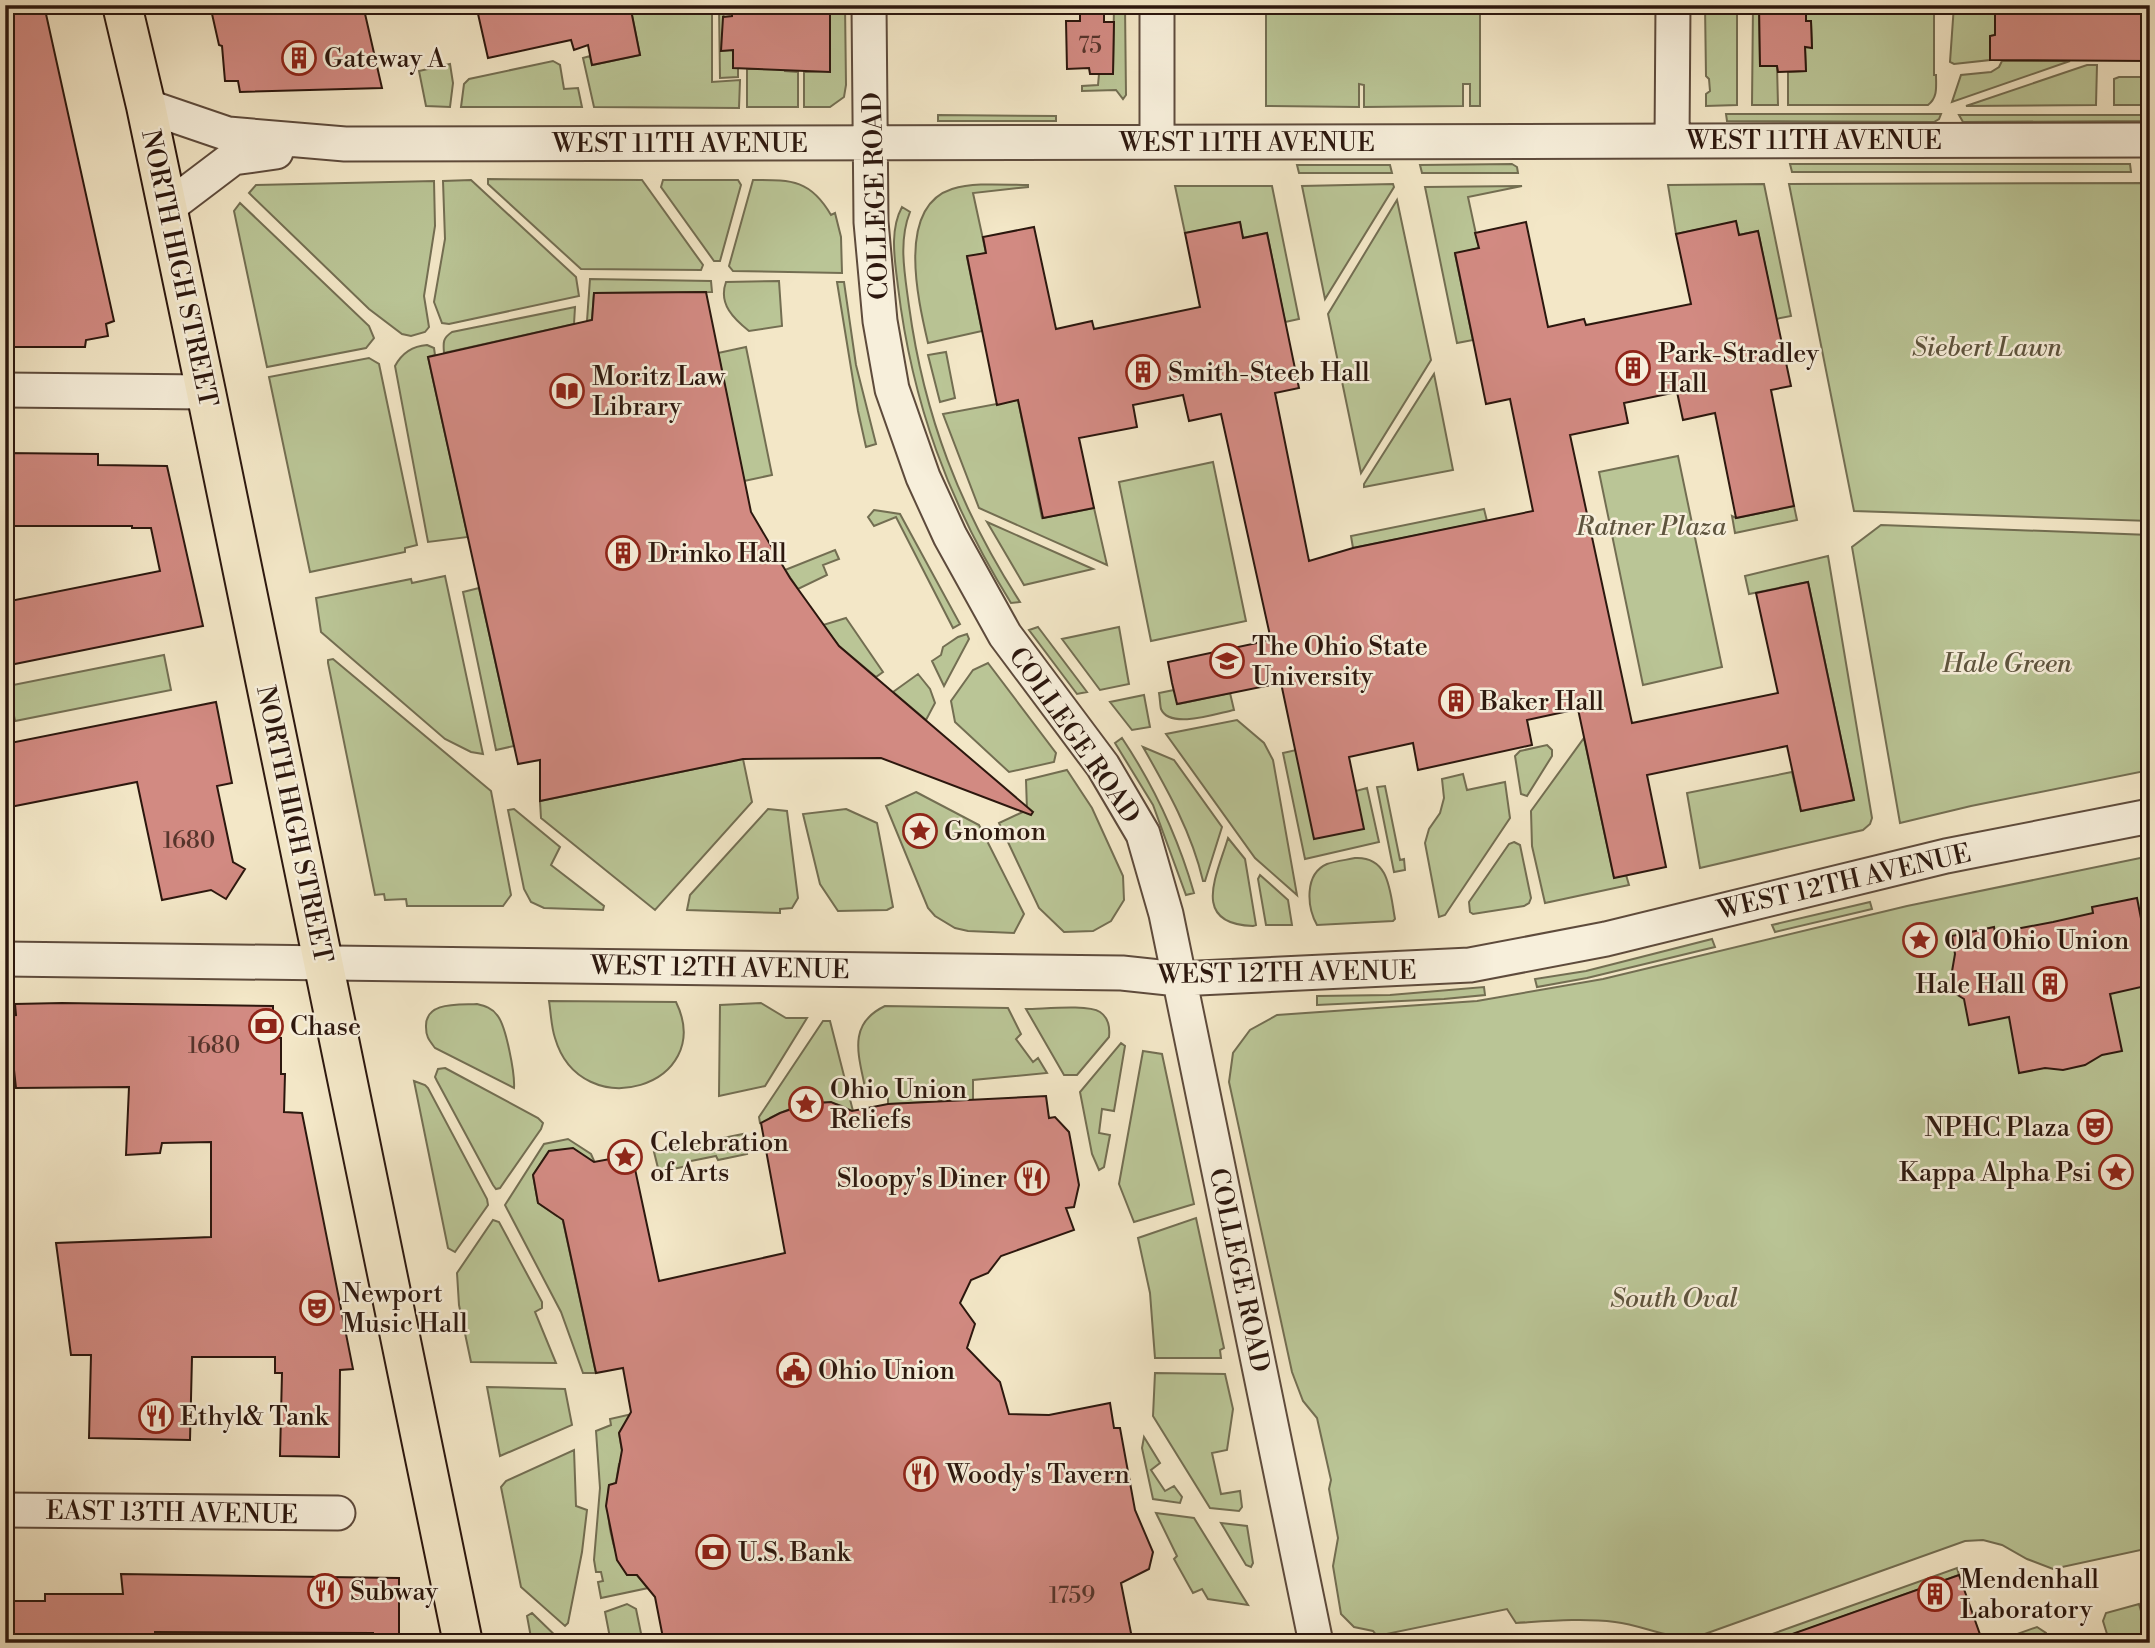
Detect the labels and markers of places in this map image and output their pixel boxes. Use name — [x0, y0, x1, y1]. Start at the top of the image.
building icon: Gateway A — [280, 39, 318, 77]
place label: Gateway A — [324, 43, 446, 75]
place label: Park-Stradley Hall — [1658, 338, 1819, 400]
building icon: Park-Stradley Hall — [1614, 349, 1652, 387]
building icon: Smith-Steeb Hall — [1124, 353, 1162, 391]
place label: Smith-Steeb Hall — [1168, 357, 1370, 389]
place label: Moritz Law Library — [592, 361, 726, 423]
library icon: Moritz Law Library — [548, 372, 586, 410]
building icon: Drinko Hall — [604, 534, 642, 572]
place label: Drinko Hall — [648, 538, 787, 570]
place label: The Ohio State University — [1252, 631, 1428, 693]
school or university icon: The Ohio State University — [1208, 642, 1246, 680]
building icon: Baker Hall — [1437, 682, 1475, 720]
place label: Baker Hall — [1479, 686, 1604, 718]
place icon: Gnomon — [901, 812, 939, 850]
place label: Gnomon — [944, 816, 1046, 848]
place icon: Old Ohio Union — [1901, 921, 1939, 959]
place label: Old Ohio Union — [1944, 925, 2129, 957]
building icon: Hale Hall — [2031, 965, 2069, 1003]
place label: Hale Hall — [1915, 969, 2025, 1001]
bank icon: Chase — [247, 1007, 285, 1045]
place label: Chase — [290, 1011, 361, 1043]
place label: Ohio Union Reliefs — [830, 1074, 967, 1136]
place icon: Ohio Union Reliefs — [787, 1085, 825, 1123]
theatre icon: NPHC Plaza — [2076, 1108, 2114, 1146]
place label: NPHC Plaza — [1925, 1112, 2071, 1144]
place label: Celebration of Arts — [650, 1127, 789, 1189]
place icon: Celebration of Arts — [606, 1138, 644, 1176]
place icon: Kappa Alpha Psi — [2097, 1153, 2135, 1191]
place label: Kappa Alpha Psi — [1899, 1157, 2092, 1189]
restaurant icon: Sloopy's Diner — [1013, 1159, 1051, 1197]
place label: Sloopy's Diner — [837, 1163, 1007, 1195]
place label: Newport Music Hall — [342, 1278, 468, 1340]
theatre icon: Newport Music Hall — [298, 1289, 336, 1327]
public building icon: Ohio Union — [775, 1351, 813, 1389]
place label: Ohio Union — [818, 1355, 955, 1387]
restaurant icon: Ethyl& Tank — [137, 1397, 175, 1435]
place label: Ethyl& Tank — [180, 1401, 330, 1433]
restaurant icon: Woody's Tavern — [902, 1455, 940, 1493]
place label: Woody's Tavern — [945, 1459, 1130, 1491]
bank icon: U.S. Bank — [694, 1533, 732, 1571]
place label: U.S. Bank — [738, 1537, 852, 1569]
place label: Mendenhall Laboratory — [1960, 1564, 2099, 1626]
restaurant icon: Subway — [306, 1572, 344, 1610]
building icon: Mendenhall Laboratory — [1916, 1575, 1954, 1613]
place label: Subway — [350, 1576, 438, 1608]

